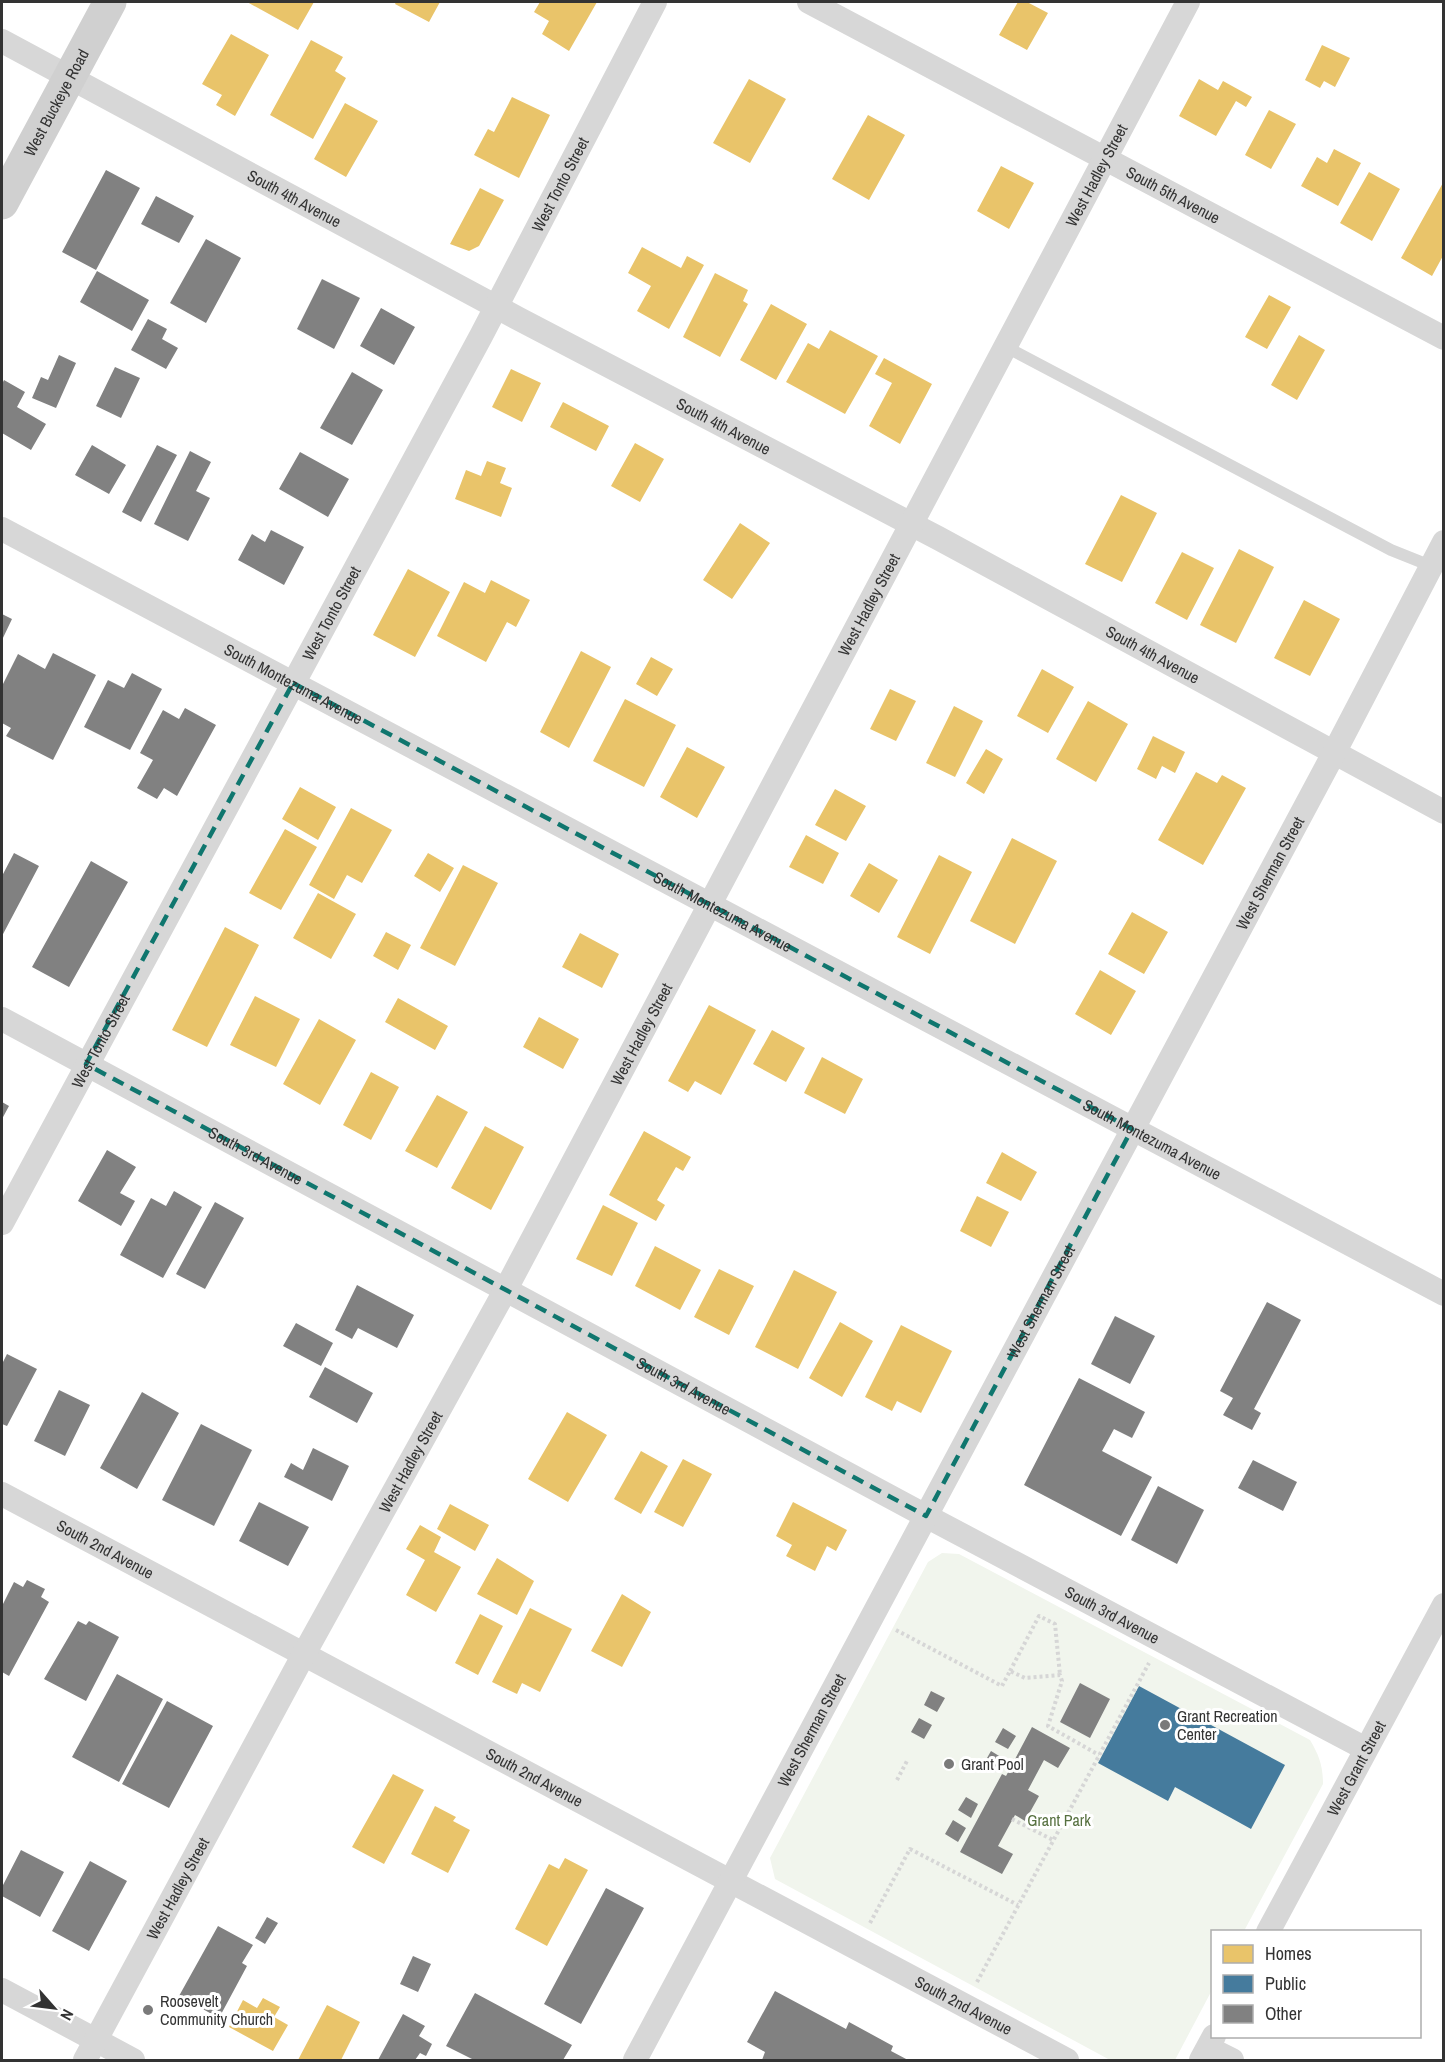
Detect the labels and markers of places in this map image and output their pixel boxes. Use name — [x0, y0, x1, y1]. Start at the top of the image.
place label: Grant Recreation Center — [1177, 1705, 1278, 1745]
marker: Grant Recreation Center — [1158, 1718, 1172, 1732]
place label: Grant Pool — [961, 1753, 1024, 1775]
marker: Grant Pool — [942, 1757, 956, 1771]
place label: Roosevelt Community Church — [160, 1990, 273, 2030]
marker: Roosevelt Community Church — [141, 2003, 155, 2017]

